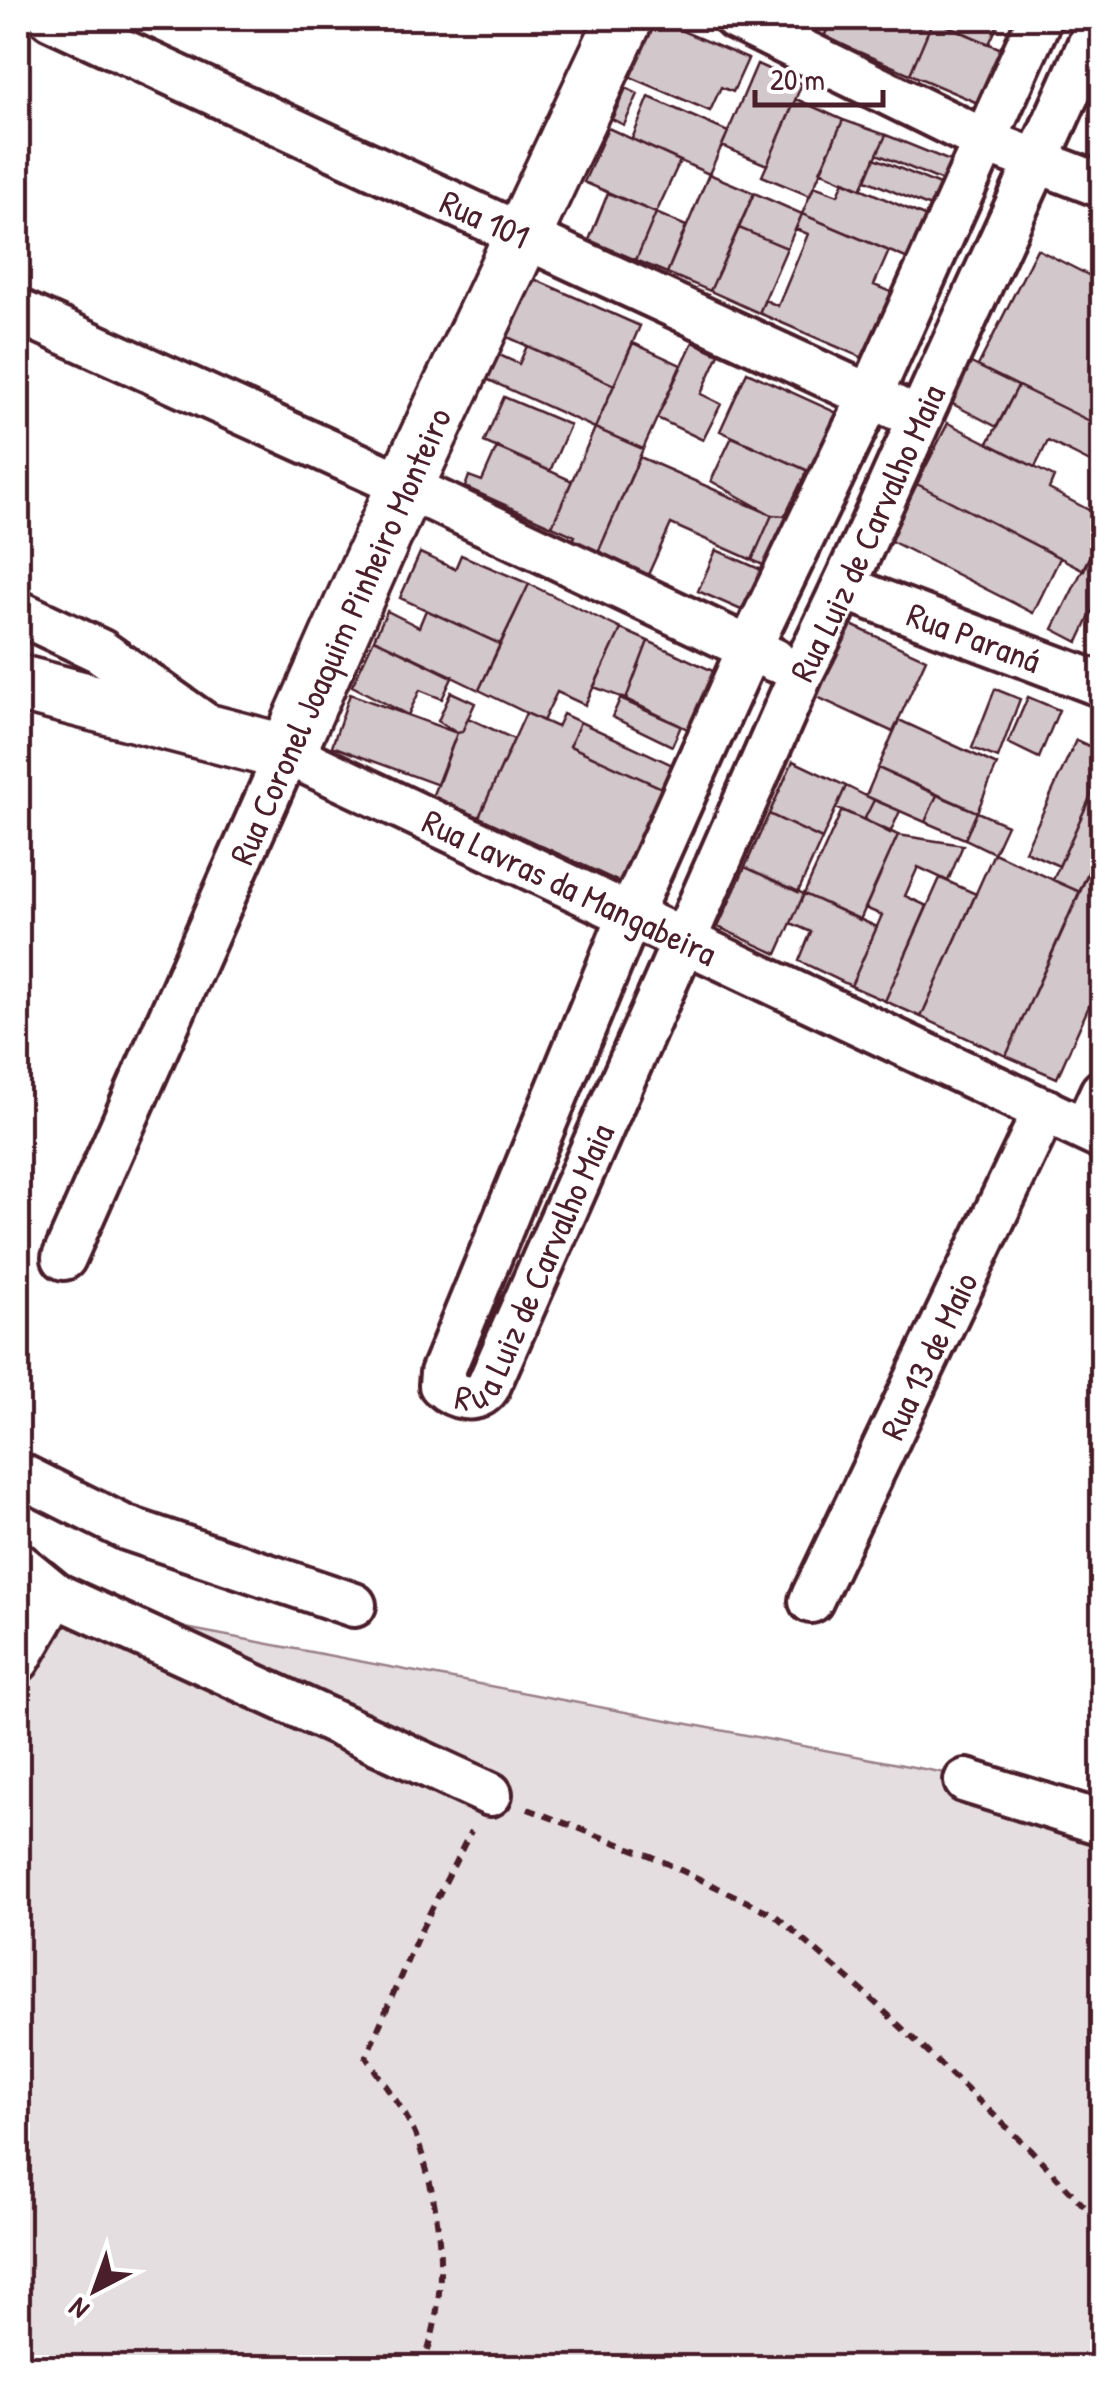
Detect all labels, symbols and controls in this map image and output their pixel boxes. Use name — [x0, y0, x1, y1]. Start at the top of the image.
scale bar — [755, 45, 882, 107]
text: 20 m — [770, 59, 825, 99]
street label: Rua 101 — [433, 178, 537, 259]
street label: Rua Luiz de Carvalho Maia — [778, 377, 956, 689]
street label: Rua Coronel Joaquim Pinheiro Monteiro — [218, 400, 462, 872]
street label: Rua Paraná — [901, 590, 1048, 683]
street label: Rua Lavras da Mangabeira — [415, 797, 725, 976]
street label: Rua Luiz de Carvalho Maia — [451, 1116, 624, 1421]
street label: Rua 13 de Maio — [868, 1264, 988, 1447]
north arrow — [45, 2240, 145, 2340]
text: N — [60, 2290, 97, 2328]

